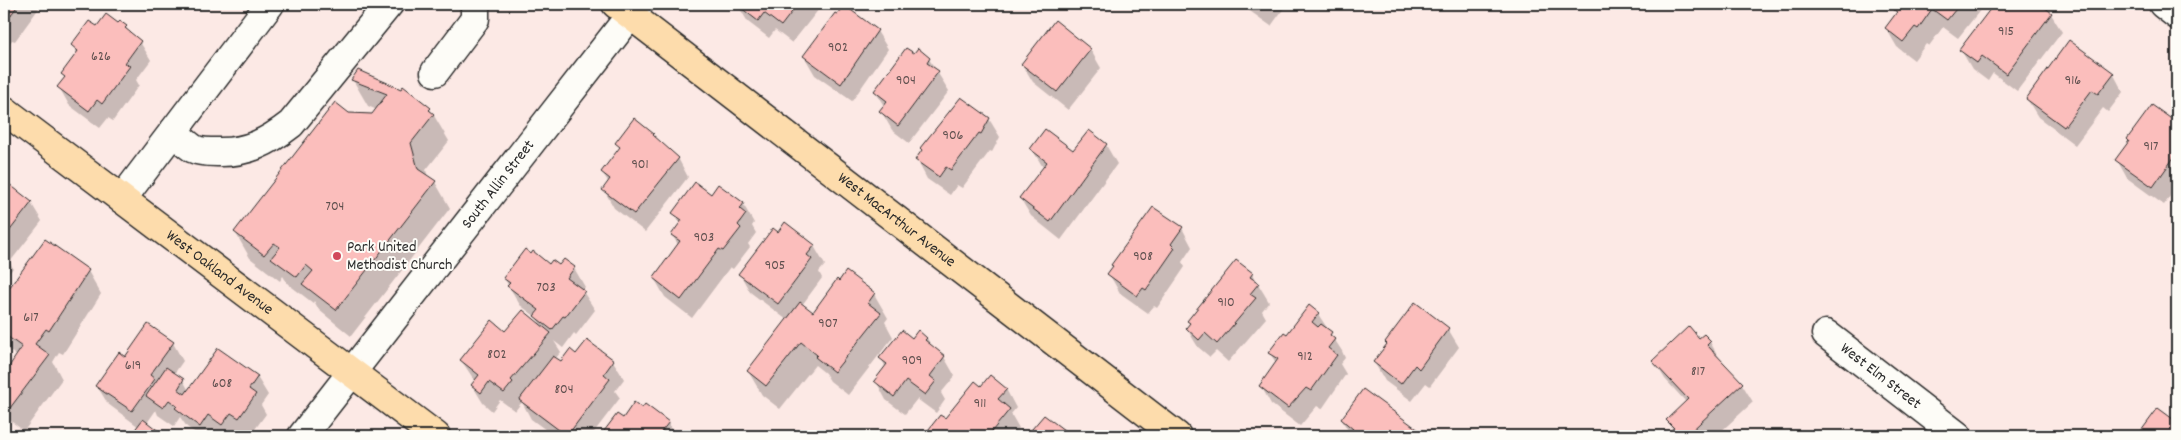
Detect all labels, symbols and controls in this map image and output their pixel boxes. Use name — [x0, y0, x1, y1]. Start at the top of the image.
house number: 915 — [1998, 22, 2014, 42]
house number: 902 — [828, 38, 848, 58]
house number: 626 — [91, 47, 111, 67]
house number: 904 — [896, 71, 916, 91]
house number: 916 — [2065, 71, 2081, 91]
house number: 906 — [943, 126, 964, 146]
street label: South Allin Street — [456, 135, 540, 234]
house number: 917 — [2144, 137, 2158, 157]
house number: 901 — [631, 155, 649, 175]
street label: West MacArthur Avenue — [832, 167, 961, 273]
house number: 704 — [326, 197, 344, 217]
street label: West Oakland Avenue — [161, 224, 278, 321]
house number: 903 — [694, 228, 714, 248]
place label: Park United Methodist Church — [347, 236, 452, 277]
house number: 908 — [1133, 247, 1153, 267]
marker: Park United Methodist Church — [331, 250, 343, 262]
house number: 905 — [765, 256, 785, 276]
house number: 703 — [536, 278, 556, 298]
house number: 910 — [1217, 293, 1235, 313]
house number: 617 — [23, 308, 39, 328]
house number: 907 — [818, 314, 838, 334]
street label: West Elm Street — [1835, 337, 1926, 415]
house number: 802 — [487, 345, 507, 365]
house number: 912 — [1297, 347, 1313, 367]
house number: 909 — [902, 351, 922, 371]
house number: 619 — [125, 356, 141, 376]
house number: 817 — [1691, 362, 1705, 382]
house number: 608 — [212, 374, 232, 394]
house number: 804 — [554, 380, 574, 400]
house number: 911 — [974, 394, 986, 414]

